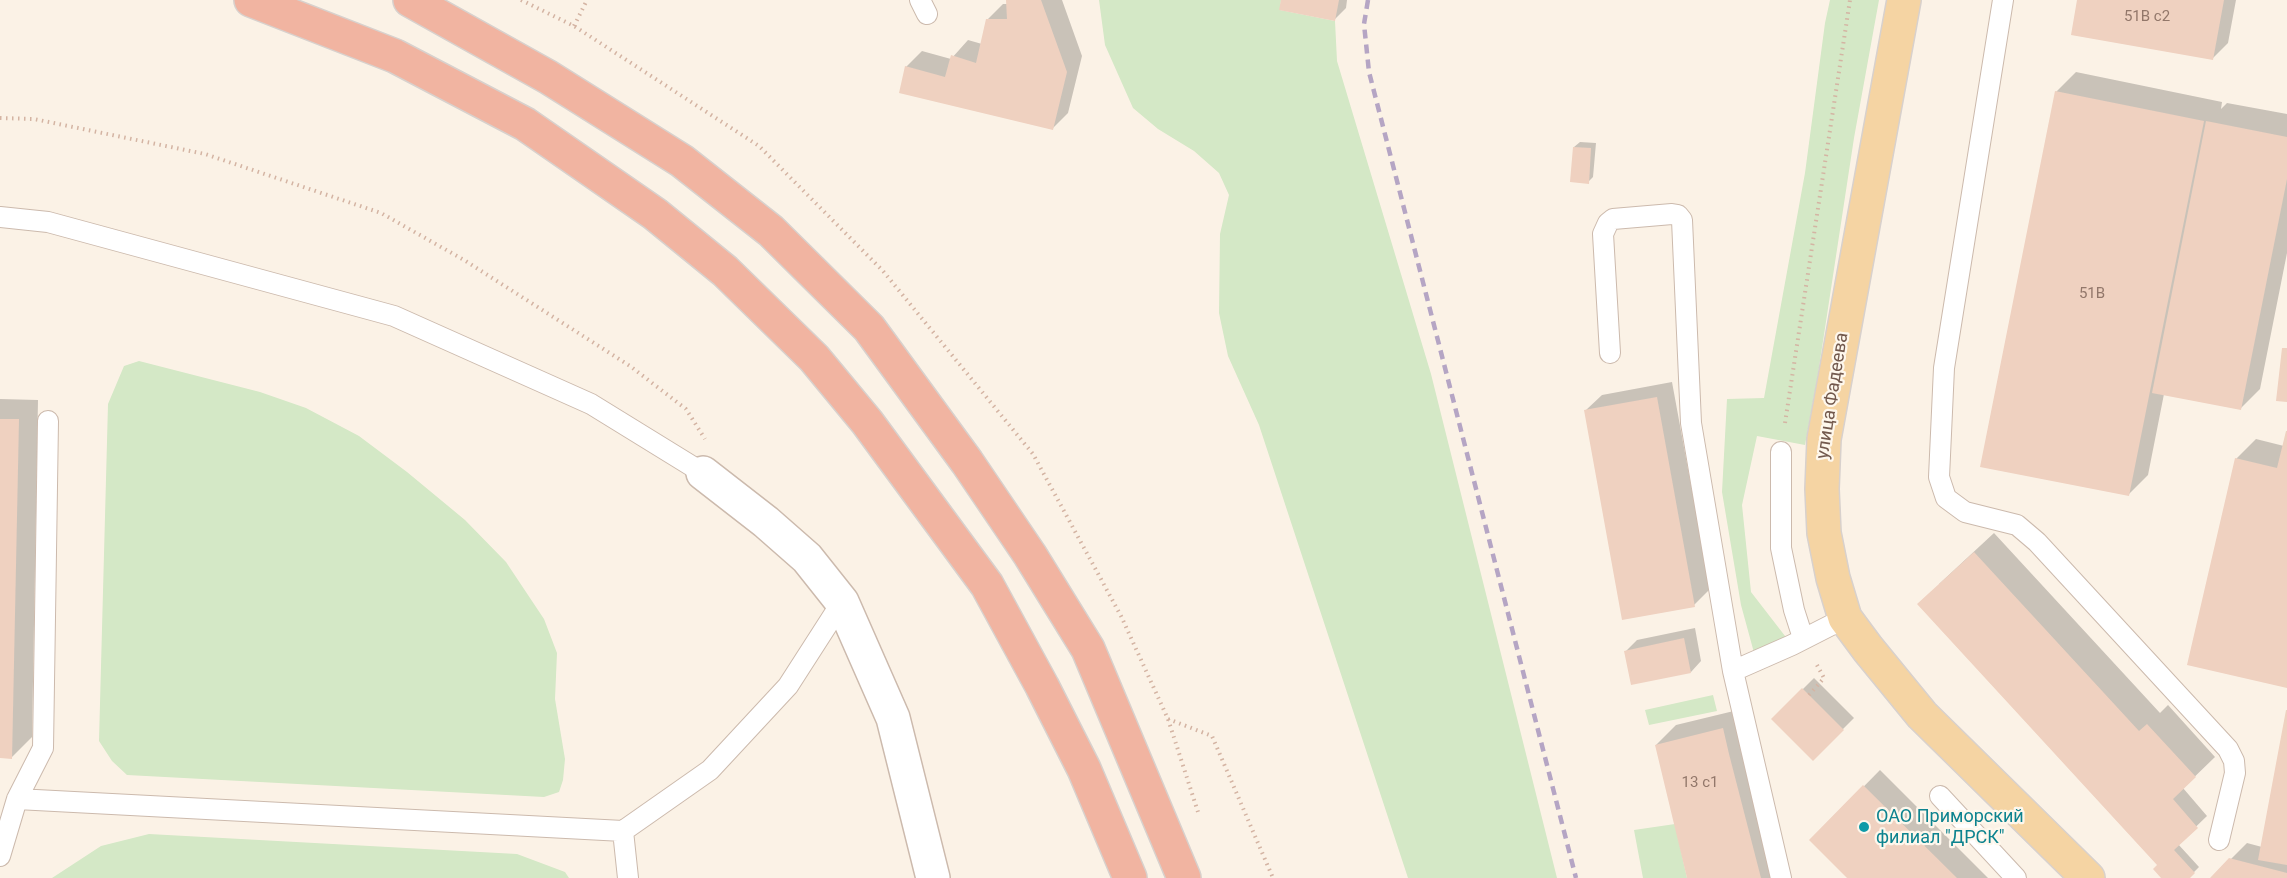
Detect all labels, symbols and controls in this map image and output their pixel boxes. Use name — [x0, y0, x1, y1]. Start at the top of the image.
house number: 51В с2 — [2124, 8, 2170, 26]
house number: 51В — [2079, 285, 2105, 303]
street label: улица Фадеева — [1812, 331, 1854, 461]
house number: 13 с1 — [1682, 774, 1718, 792]
place label: ОАО Приморский филиал "ДРСК" — [1876, 806, 2024, 848]
marker: ОАО Приморский филиал "ДРСК" — [1857, 820, 1871, 834]

